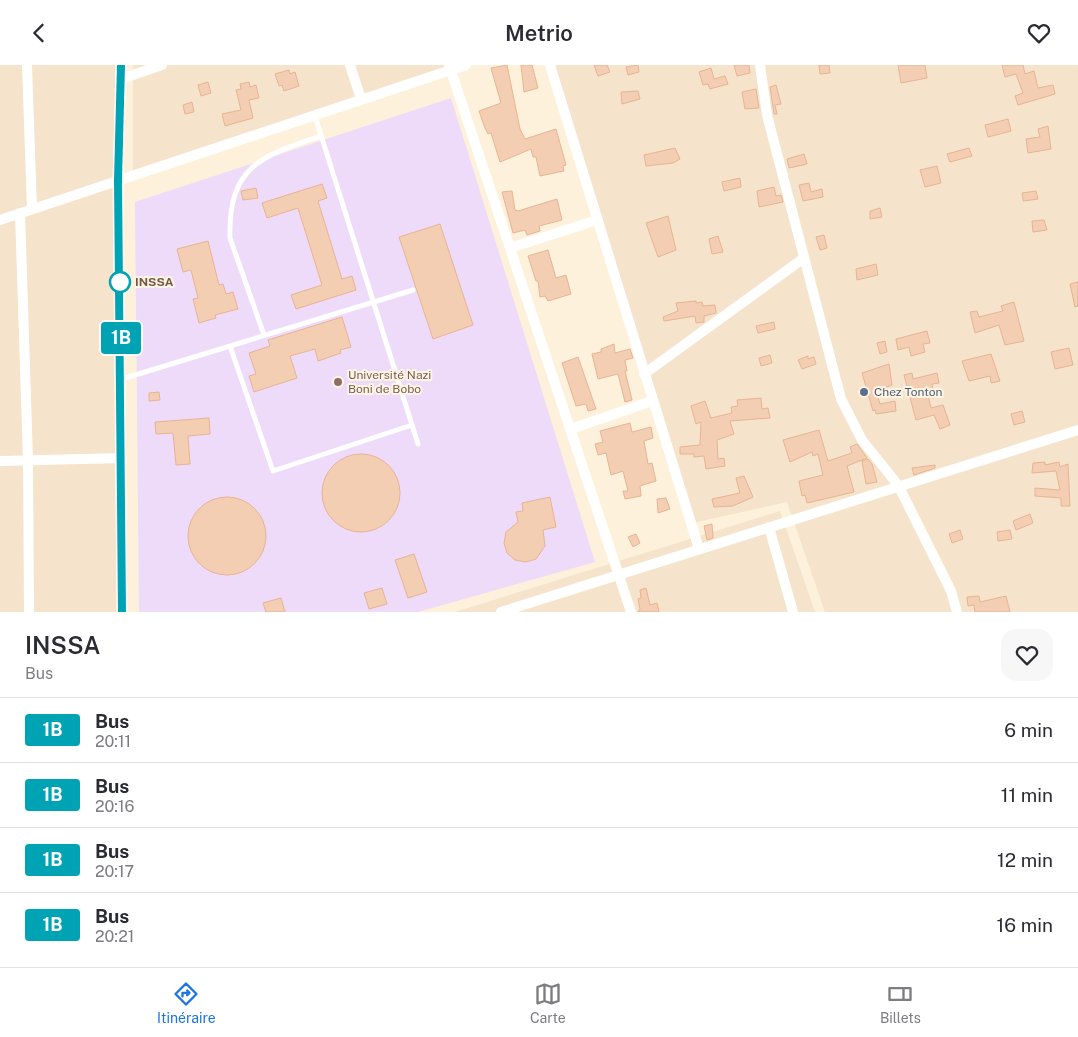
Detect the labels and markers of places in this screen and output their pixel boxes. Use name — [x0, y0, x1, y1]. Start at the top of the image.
marker: INSSA — [109, 271, 131, 293]
place label: INSSA — [135, 275, 174, 289]
place label: Université Nazi Boni de Bobo — [348, 368, 431, 396]
marker: Université Nazi Boni de Bobo — [332, 376, 344, 388]
place label: Chez Tonton — [874, 385, 943, 399]
marker: Chez Tonton — [858, 386, 870, 398]

